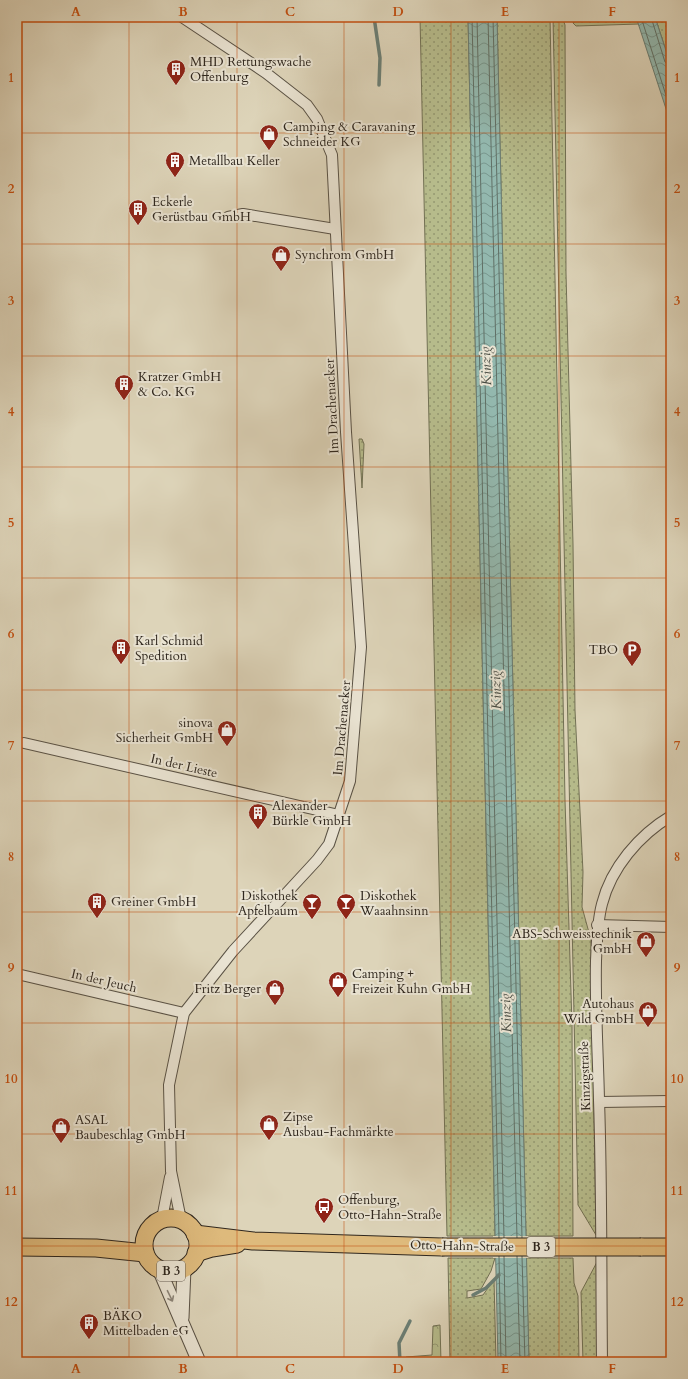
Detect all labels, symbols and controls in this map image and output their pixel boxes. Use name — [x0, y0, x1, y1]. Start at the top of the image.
text: A — [71, 3, 81, 21]
text: B — [178, 3, 188, 21]
text: C — [285, 3, 295, 21]
text: D — [392, 3, 404, 21]
text: E — [501, 3, 509, 21]
text: F — [608, 3, 616, 21]
place label: MHD Rettungswache Offenburg — [190, 53, 312, 86]
building icon: MHD Rettungswache Offenburg — [165, 58, 187, 86]
text: 1 — [8, 69, 14, 87]
text: 1 — [674, 69, 680, 87]
place label: Camping & Caravaning Schneider KG — [283, 118, 416, 151]
shop icon: Camping & Caravaning Schneider KG — [258, 123, 280, 151]
building icon: Metallbau Keller — [164, 150, 186, 178]
place label: Metallbau Keller — [189, 152, 280, 170]
text: 2 — [8, 180, 15, 198]
text: 2 — [674, 180, 681, 198]
place label: Eckerle Gerüstbau GmbH — [152, 193, 251, 226]
building icon: Eckerle Gerüstbau GmbH — [127, 198, 149, 226]
shop icon: Synchrom GmbH — [270, 244, 292, 272]
place label: Synchrom GmbH — [295, 246, 394, 264]
text: 3 — [8, 292, 15, 310]
text: 3 — [674, 292, 681, 310]
water label: Kinzig — [476, 345, 496, 386]
street label: Im Drachenacker — [321, 358, 343, 454]
place label: Kratzer GmbH & Co. KG — [138, 368, 221, 401]
building icon: Kratzer GmbH & Co. KG — [113, 373, 135, 401]
text: 4 — [8, 403, 15, 421]
text: 4 — [674, 403, 681, 421]
text: 5 — [8, 514, 14, 532]
text: 5 — [674, 514, 680, 532]
text: 6 — [8, 625, 15, 643]
text: 6 — [674, 625, 681, 643]
place label: Karl Schmid Spedition — [135, 632, 203, 665]
building icon: Karl Schmid Spedition — [110, 637, 132, 665]
parking icon: TBO — [621, 639, 643, 667]
place label: TBO — [588, 641, 618, 659]
water label: Kinzig — [486, 669, 506, 710]
street label: Im Drachenacker — [329, 679, 355, 776]
place label: sinova Sicherheit GmbH — [116, 714, 213, 747]
shop icon: sinova Sicherheit GmbH — [216, 719, 238, 747]
text: 7 — [8, 737, 15, 755]
text: 7 — [674, 737, 681, 755]
street label: In der Lieste — [149, 750, 219, 782]
place label: Alexander Bürkle GmbH — [272, 797, 352, 830]
building icon: Alexander Bürkle GmbH — [247, 802, 269, 830]
text: 8 — [8, 848, 14, 866]
text: 8 — [674, 848, 680, 866]
place label: Diskothek Apfelbaum — [238, 887, 298, 920]
place label: Diskothek Waaahnsinn — [359, 887, 429, 920]
building icon: Greiner GmbH — [86, 891, 108, 919]
bar icon: Diskothek Apfelbaum — [301, 892, 323, 920]
bar icon: Diskothek Waaahnsinn — [335, 892, 357, 920]
place label: Greiner GmbH — [111, 893, 196, 911]
place label: ABS-Schweisstechnik GmbH — [512, 925, 632, 958]
shop icon: ABS-Schweisstechnik GmbH — [635, 930, 657, 958]
text: 9 — [8, 959, 15, 977]
text: 9 — [674, 959, 681, 977]
street label: In der Jeuch — [69, 965, 139, 997]
place label: Camping + Freizeit Kuhn GmbH — [352, 965, 471, 998]
shop icon: Camping + Freizeit Kuhn GmbH — [327, 970, 349, 998]
shop icon: Fritz Berger — [264, 978, 286, 1006]
place label: Fritz Berger — [194, 980, 261, 998]
water label: Kinzig — [496, 992, 516, 1033]
place label: Autohaus Wild GmbH — [562, 995, 634, 1028]
shop icon: Autohaus Wild GmbH — [637, 1000, 659, 1028]
street label: Kinzigstraße — [575, 1041, 595, 1111]
text: 10 — [4, 1070, 18, 1088]
text: 10 — [670, 1070, 684, 1088]
place label: Zipse Ausbau-Fachmärkte — [283, 1108, 394, 1141]
place label: ASAL Baubeschlag GmbH — [75, 1111, 186, 1144]
shop icon: Zipse Ausbau-Fachmärkte — [258, 1113, 280, 1141]
shop icon: ASAL Baubeschlag GmbH — [50, 1116, 72, 1144]
text: 11 — [4, 1182, 18, 1200]
text: 11 — [670, 1182, 684, 1200]
place label: Offenburg, Otto-Hahn-Straße — [338, 1191, 442, 1224]
bus stop icon: Offenburg, Otto-Hahn-Straße — [313, 1196, 335, 1224]
street label: Otto-Hahn-Straße — [410, 1236, 514, 1256]
road number: B 3 — [527, 1237, 555, 1257]
road number: B 3 — [157, 1261, 185, 1281]
one-way arrow — [167, 1290, 174, 1302]
text: 12 — [4, 1293, 18, 1311]
text: 12 — [670, 1293, 684, 1311]
place label: BÄKO Mittelbaden eG — [103, 1307, 189, 1340]
building icon: BÄKO Mittelbaden eG — [78, 1312, 100, 1340]
text: A — [71, 1360, 81, 1378]
text: B — [178, 1360, 188, 1378]
text: C — [285, 1360, 295, 1378]
text: D — [392, 1360, 404, 1378]
text: E — [501, 1360, 509, 1378]
text: F — [608, 1360, 616, 1378]

